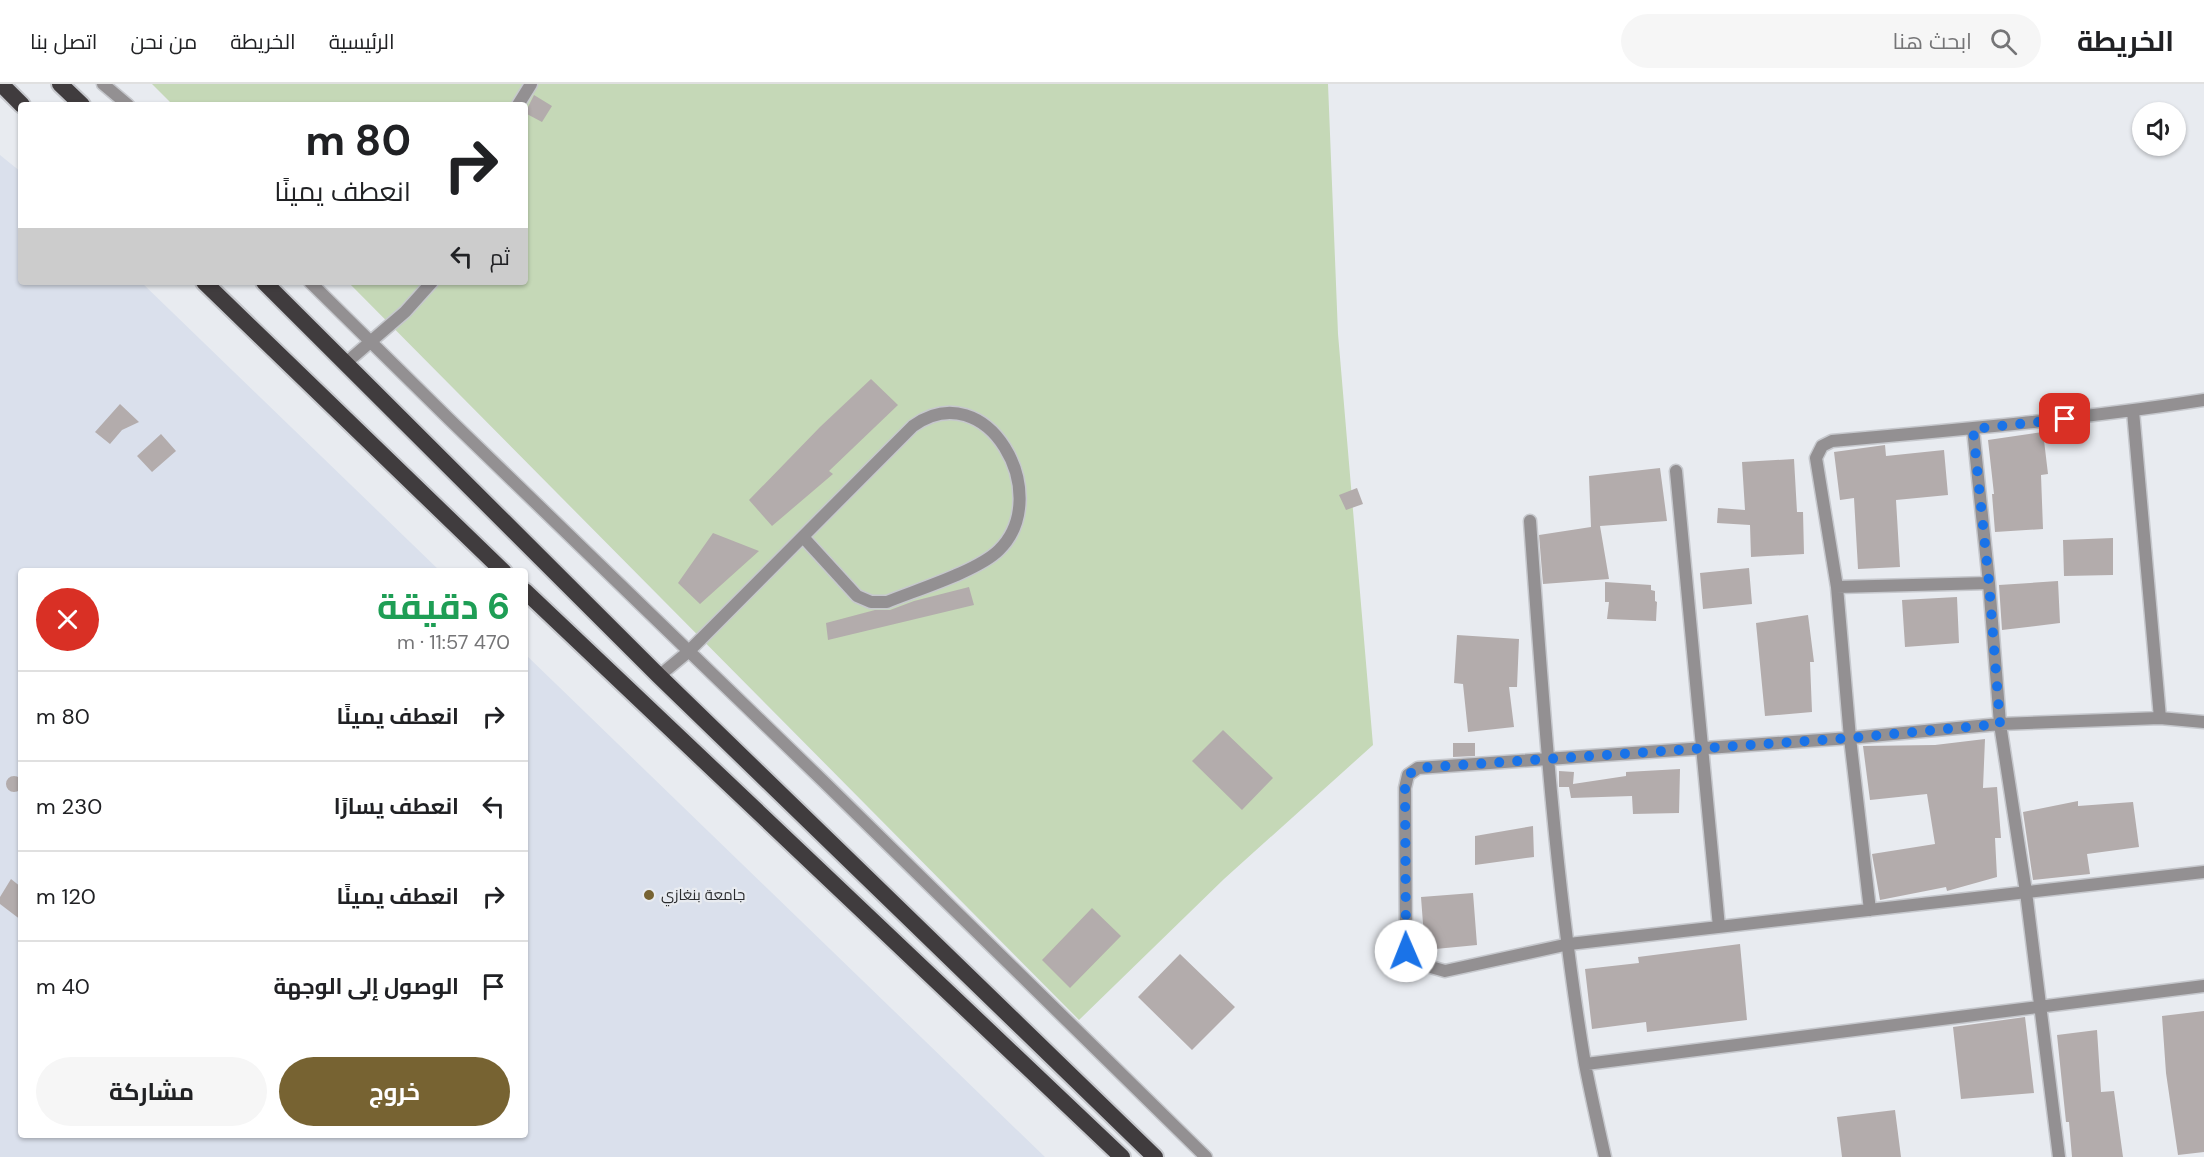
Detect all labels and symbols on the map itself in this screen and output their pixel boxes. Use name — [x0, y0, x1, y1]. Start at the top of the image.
pin — [2039, 393, 2090, 444]
place label: جامعة بنغازي — [661, 885, 745, 907]
marker: جامعة بنغازي — [642, 888, 656, 902]
position arrow — [1374, 919, 1438, 983]

